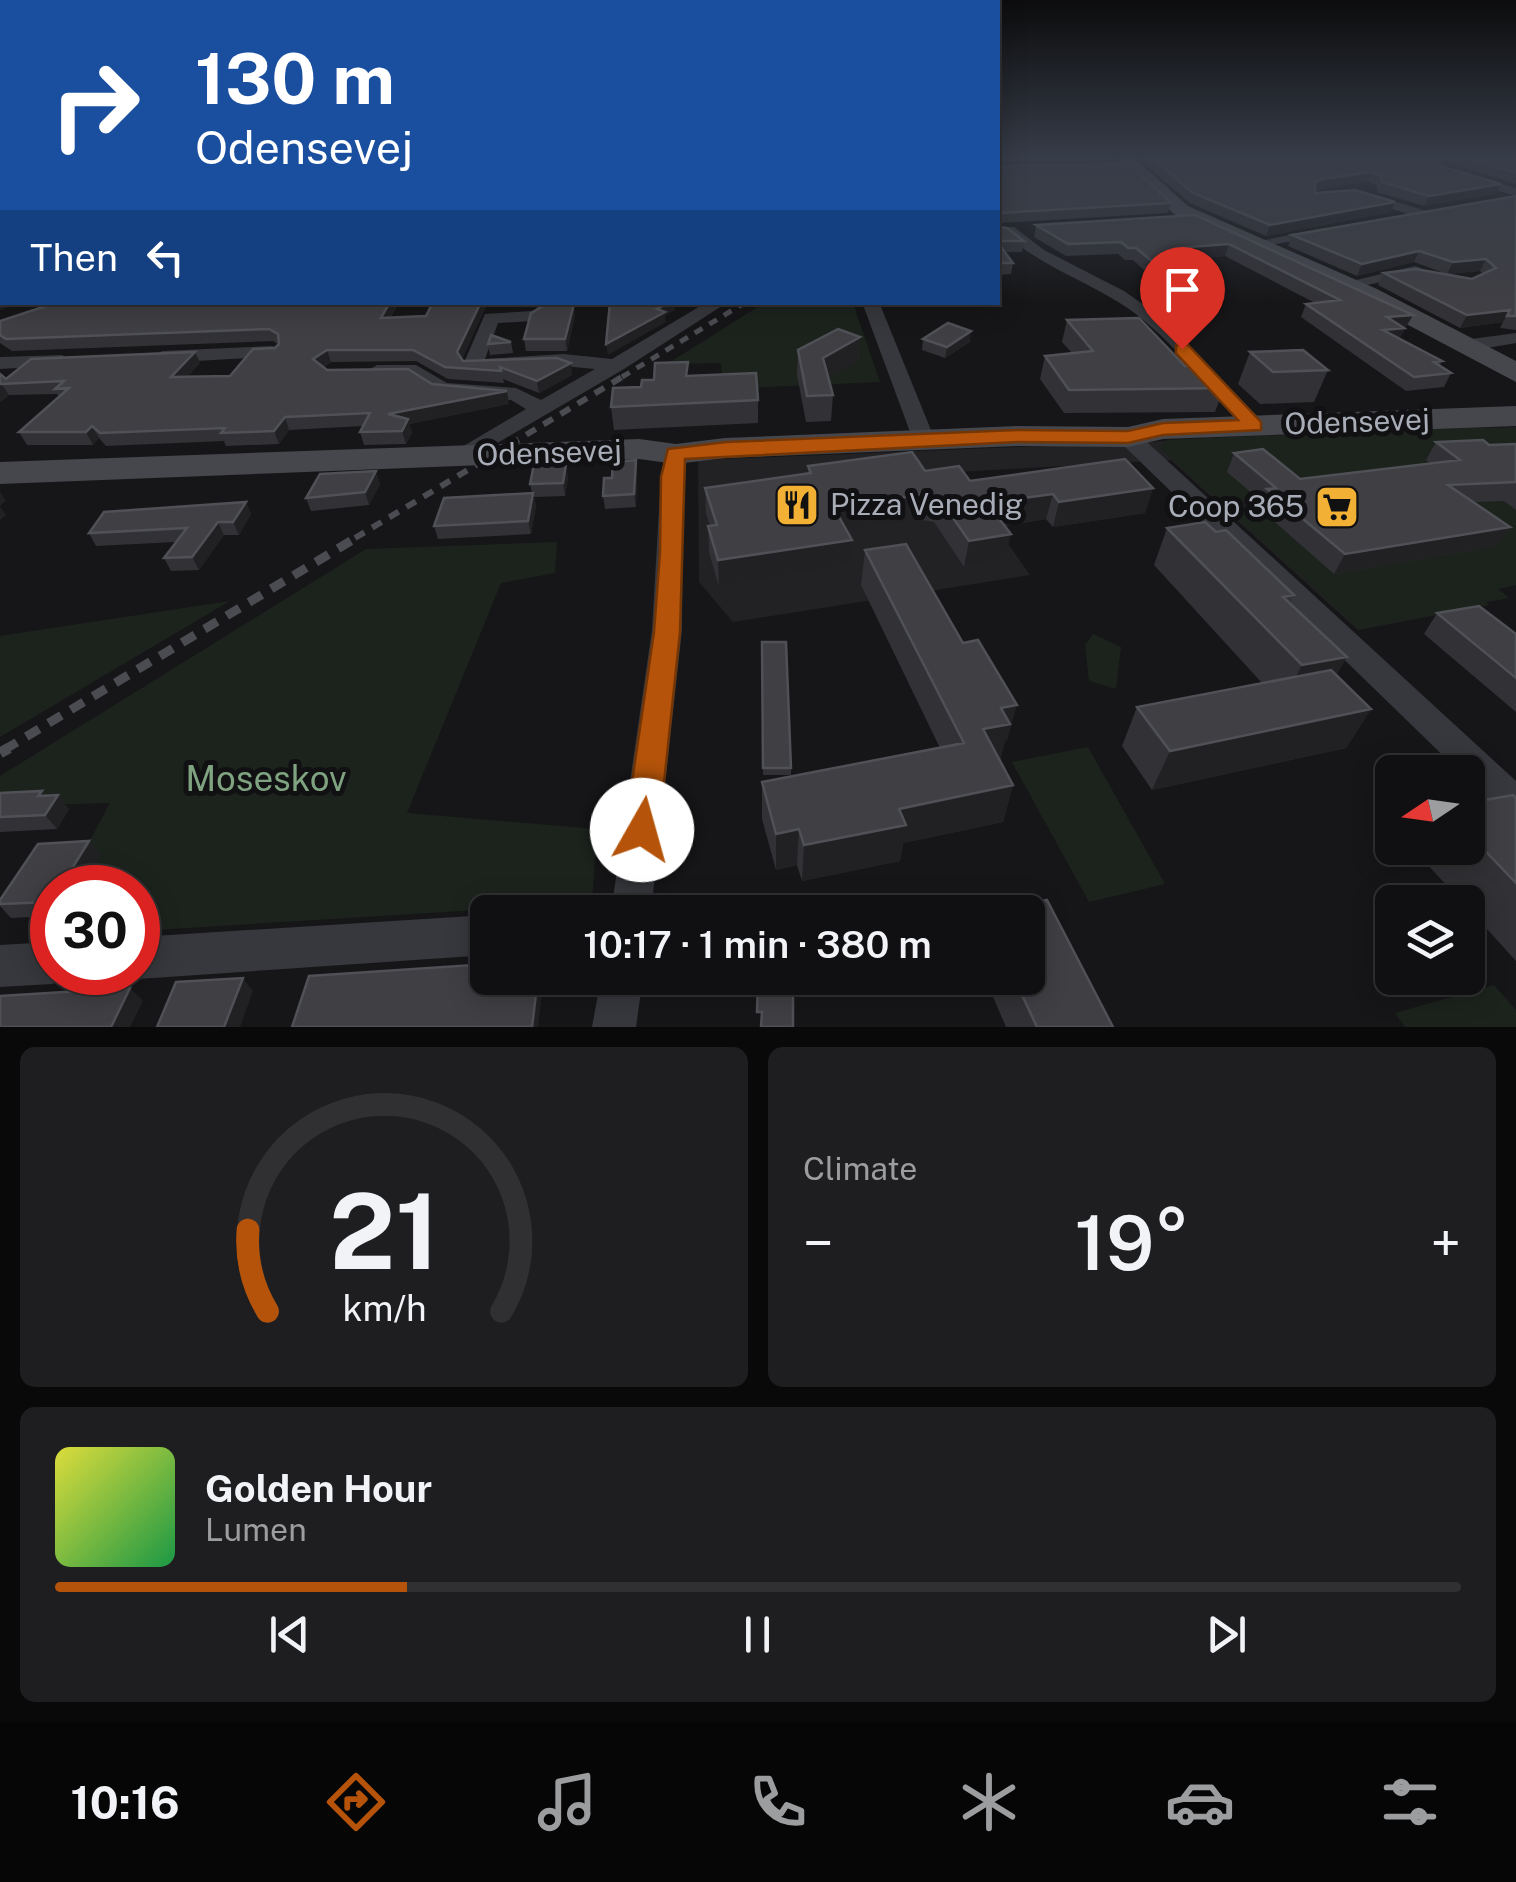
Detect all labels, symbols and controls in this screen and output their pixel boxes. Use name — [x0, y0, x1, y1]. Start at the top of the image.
text: 130 m — [195, 37, 395, 120]
icon: right — [30, 40, 160, 170]
text: Odensevej — [195, 121, 413, 174]
icon: left — [138, 230, 193, 285]
text: Then — [30, 235, 118, 280]
pin — [1140, 247, 1225, 350]
icon: arrive — [1155, 262, 1210, 317]
street label: Odensevej — [1284, 400, 1430, 442]
street label: Odensevej — [476, 431, 622, 473]
restaurant icon: Pizza Venedig — [774, 482, 820, 528]
supermarket icon: Coop 365 — [1314, 484, 1360, 530]
place label: Pizza Venedig — [830, 486, 1023, 522]
place label: Coop 365 — [1168, 488, 1304, 524]
north arrow — [1375, 755, 1485, 865]
map controls — [1375, 755, 1485, 995]
park label: Moseskov — [185, 758, 347, 799]
position arrow — [590, 778, 694, 882]
speed limit sign: 30 — [30, 865, 160, 995]
button: layers — [1375, 885, 1485, 995]
text: 10:17 · 1 min · 380 m — [583, 922, 932, 967]
text: Climate — [803, 1150, 917, 1187]
text: 21 — [329, 1170, 439, 1292]
text: 19° — [1075, 1199, 1189, 1287]
text: − — [803, 1211, 834, 1275]
text: + — [1430, 1211, 1461, 1275]
text: km/h — [342, 1287, 426, 1329]
text: Golden Hour — [205, 1466, 432, 1511]
text: Lumen — [205, 1511, 307, 1548]
icon: previous — [262, 1607, 317, 1662]
icon: pause — [730, 1607, 785, 1662]
icon: next — [1199, 1607, 1254, 1662]
icon: directions — [321, 1767, 391, 1837]
icon: music — [532, 1767, 602, 1837]
icon: phone — [743, 1767, 813, 1837]
icon: climate — [954, 1767, 1024, 1837]
icon: car — [1165, 1767, 1235, 1837]
icon: filters — [1375, 1767, 1445, 1837]
text: 10:16 — [70, 1776, 180, 1829]

